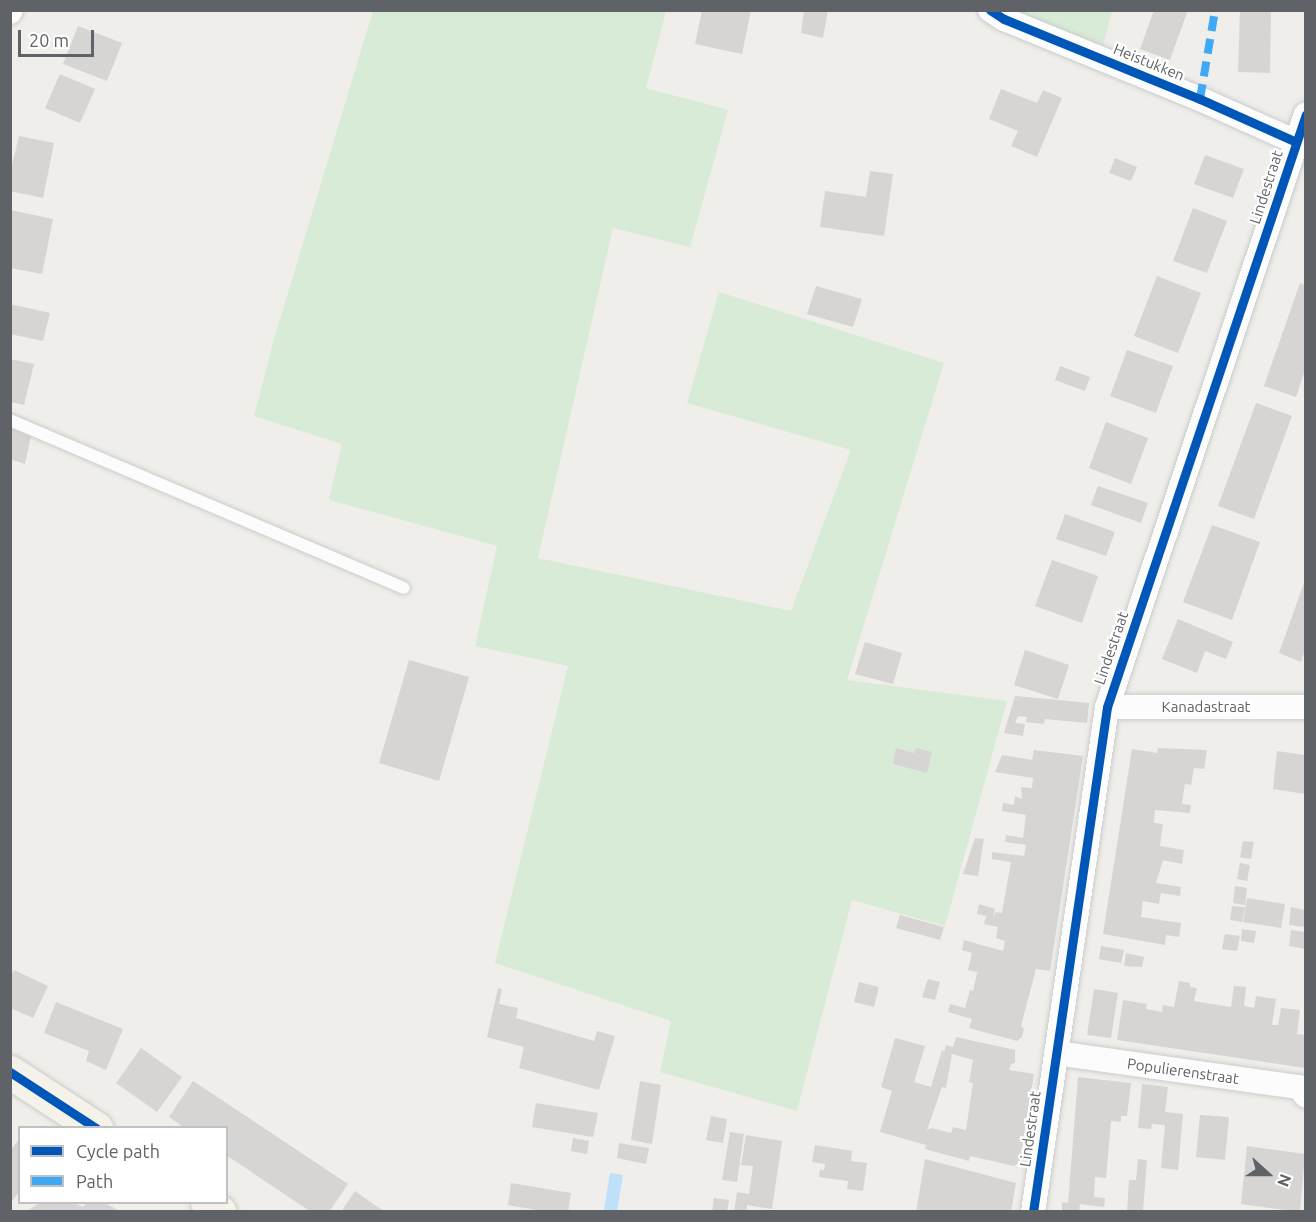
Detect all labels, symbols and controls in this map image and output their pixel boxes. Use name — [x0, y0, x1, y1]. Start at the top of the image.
scale bar — [21, 18, 98, 56]
text: 20 m — [29, 30, 69, 50]
street label: Heistukken — [1111, 40, 1187, 84]
street label: Lindestraat — [1246, 148, 1286, 226]
street label: Lindestraat — [1090, 609, 1132, 687]
street label: Kanadastraat — [1162, 698, 1250, 716]
street label: Populierenstraat — [1126, 1054, 1240, 1088]
street label: Lindestraat — [1016, 1090, 1044, 1168]
legend — [18, 1126, 228, 1204]
text: Cycle path — [76, 1141, 160, 1161]
north arrow — [1238, 1144, 1298, 1204]
text: Path — [76, 1171, 113, 1191]
text: N — [1274, 1172, 1295, 1189]

